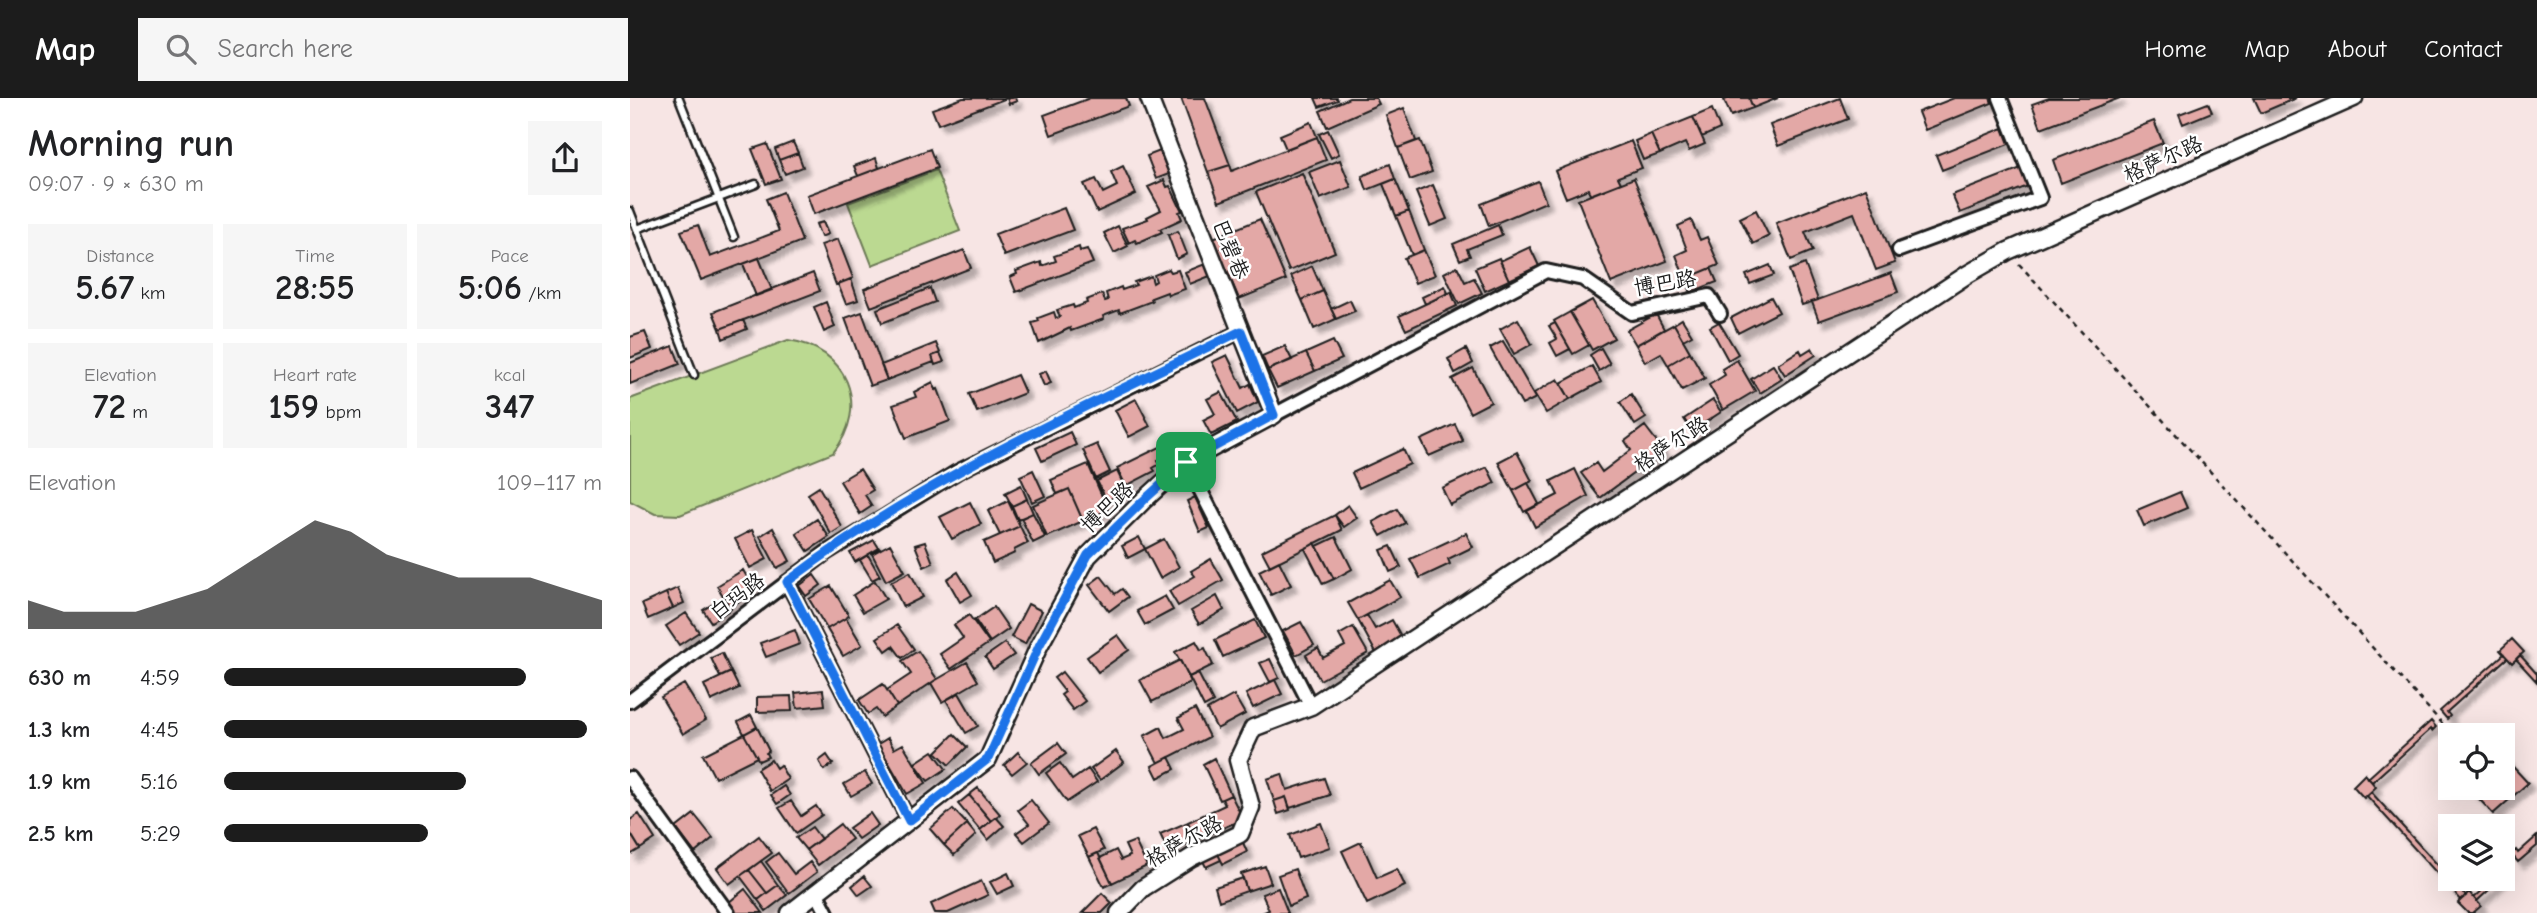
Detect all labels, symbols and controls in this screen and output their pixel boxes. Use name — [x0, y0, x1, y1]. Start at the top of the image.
search box — [138, 18, 628, 81]
text: Map — [35, 30, 96, 68]
icon: search — [162, 30, 200, 68]
text: Search here — [218, 34, 353, 64]
text: Home — [2145, 35, 2206, 63]
text: Map — [2244, 35, 2290, 63]
text: About — [2328, 35, 2386, 63]
text: Contact — [2424, 35, 2502, 63]
button: share — [528, 121, 602, 195]
text: Morning run — [28, 122, 234, 166]
street label: 格萨尔路 — [2120, 131, 2206, 187]
text: 09:07 · 9 × 630 m — [28, 170, 204, 197]
street label: 巴碧巷 — [1208, 215, 1254, 283]
text: Distance — [86, 245, 154, 267]
text: Time — [295, 245, 335, 267]
text: Pace — [491, 245, 529, 267]
street label: 博巴路 — [1632, 266, 1698, 300]
text: 5.67 — [75, 267, 134, 308]
text: 28:55 — [275, 267, 355, 308]
text: 5:06 — [458, 267, 522, 308]
text: km — [134, 282, 165, 304]
text: /km — [522, 282, 562, 304]
text: Elevation — [84, 364, 157, 386]
text: Heart rate — [273, 364, 357, 386]
text: kcal — [494, 364, 526, 386]
text: 72 — [93, 386, 126, 427]
text: 159 — [269, 386, 319, 427]
text: 347 — [485, 386, 534, 427]
text: m — [126, 401, 148, 423]
text: bpm — [319, 401, 361, 423]
street label: 格萨尔路 — [1629, 411, 1713, 477]
pin — [1156, 432, 1216, 492]
icon: arrive — [1167, 443, 1205, 481]
text: Elevation — [28, 469, 116, 496]
text: 109–117 m — [497, 469, 602, 496]
street label: 博巴路 — [1076, 476, 1138, 538]
street label: 白玛路 — [705, 567, 769, 625]
text: 630 m — [28, 664, 91, 691]
text: 4:59 — [140, 664, 180, 691]
text: 1.3 km — [28, 716, 90, 743]
text: 4:45 — [140, 716, 179, 743]
map controls — [2438, 723, 2515, 891]
button: locate — [2438, 723, 2515, 800]
text: 1.9 km — [28, 768, 91, 795]
text: 5:16 — [140, 768, 178, 795]
street label: 格萨尔路 — [1141, 810, 1227, 872]
button: layers — [2438, 814, 2515, 891]
text: 2.5 km — [28, 820, 94, 847]
text: 5:29 — [140, 820, 181, 847]

